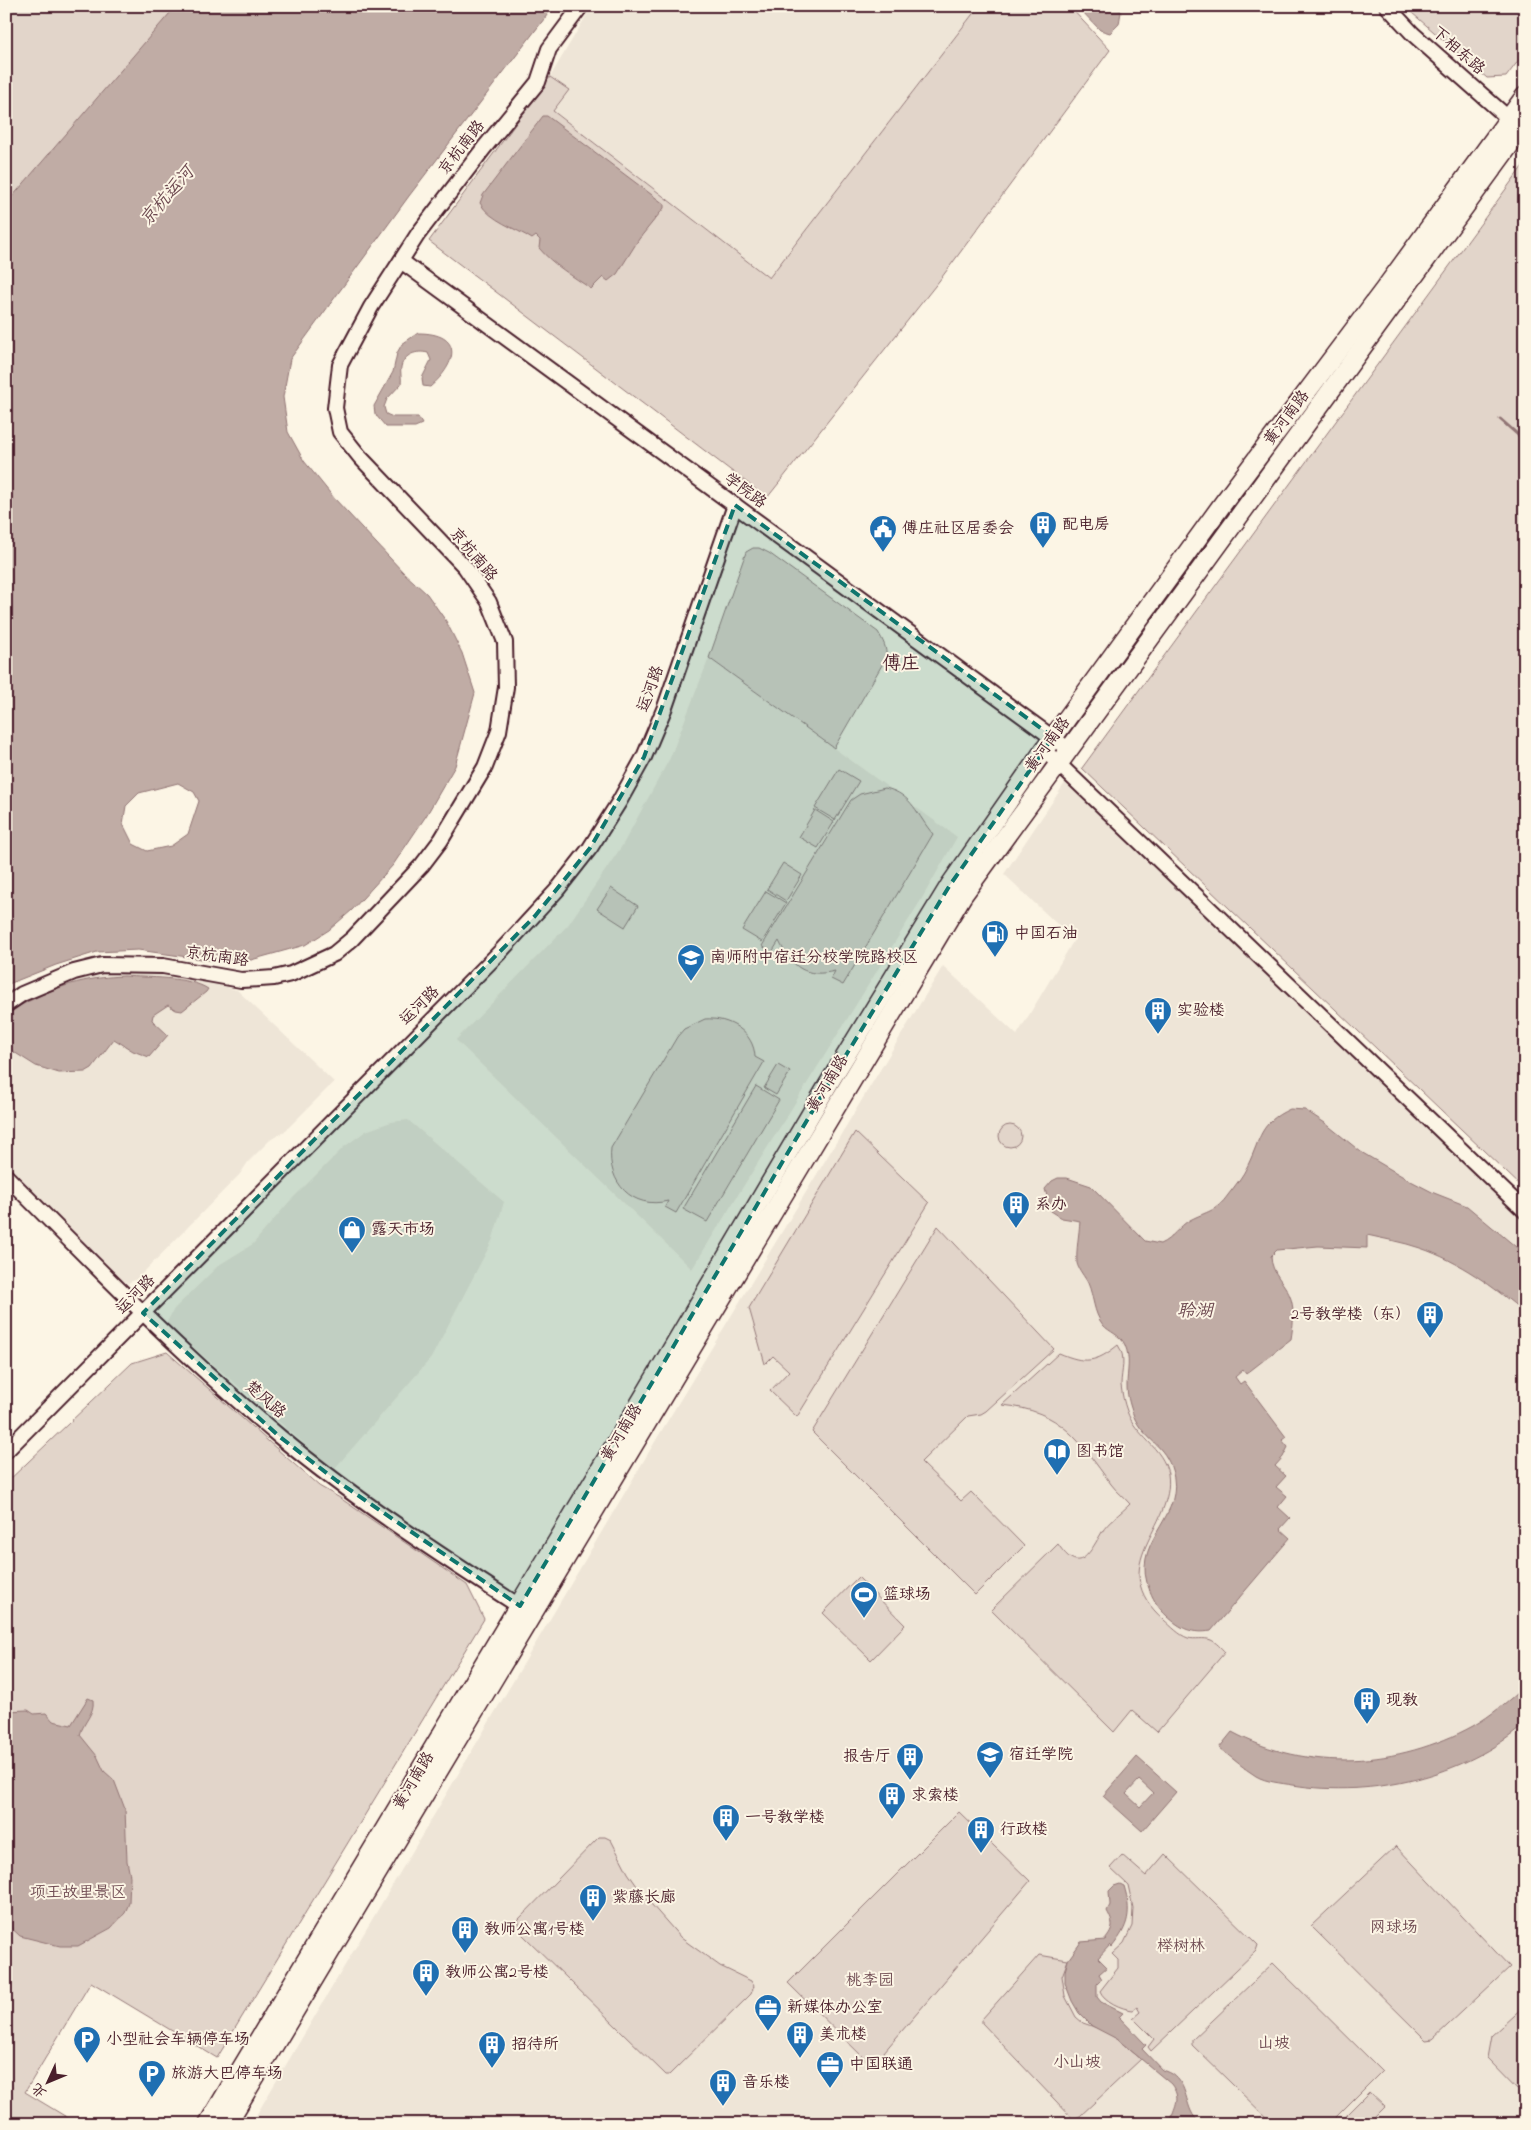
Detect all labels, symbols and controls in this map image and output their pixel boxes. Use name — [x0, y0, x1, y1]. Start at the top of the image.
street label: 下相东路 — [1426, 21, 1490, 81]
street label: 京杭南路 — [433, 115, 491, 181]
water label: 京杭运河 — [135, 159, 203, 233]
street label: 黄河南路 — [1258, 385, 1316, 451]
street label: 学院路 — [719, 467, 771, 515]
building icon: 配电房 — [1028, 510, 1058, 549]
place label: 配电房 — [1062, 513, 1110, 537]
public building icon: 傅庄社区居委会 — [868, 514, 898, 553]
place label: 傅庄社区居委会 — [902, 517, 1014, 541]
street label: 京杭南路 — [443, 523, 503, 587]
district label: 傅庄 — [882, 651, 920, 678]
street label: 运河路 — [632, 662, 670, 716]
street label: 黄河南路 — [1019, 712, 1077, 778]
fuel station icon: 中国石油 — [980, 919, 1010, 958]
place label: 中国石油 — [1014, 922, 1078, 946]
street label: 京杭南路 — [184, 941, 250, 973]
school or university icon: 南师附中宿迁分校学院路校区 — [676, 943, 706, 982]
place label: 南师附中宿迁分校学院路校区 — [710, 946, 918, 970]
street label: 运河路 — [395, 981, 445, 1031]
building icon: 实验楼 — [1143, 996, 1173, 1035]
place label: 实验楼 — [1177, 999, 1225, 1023]
street label: 黄河南路 — [801, 1050, 855, 1118]
building icon: 系办 — [1001, 1190, 1031, 1229]
place label: 系办 — [1035, 1193, 1067, 1217]
shop icon: 露天市场 — [337, 1215, 367, 1254]
place label: 露天市场 — [371, 1218, 435, 1242]
street label: 运河路 — [111, 1269, 161, 1321]
water label: 聆湖 — [1177, 1299, 1215, 1325]
building icon: 2号教学楼（东） — [1415, 1300, 1445, 1339]
place label: 2号教学楼（东） — [1291, 1303, 1411, 1327]
street label: 楚风路 — [239, 1375, 291, 1425]
street label: 黄河南路 — [595, 1399, 649, 1467]
library icon: 图书馆 — [1042, 1437, 1072, 1476]
place label: 图书馆 — [1076, 1440, 1124, 1464]
sports icon: 篮球场 — [849, 1580, 879, 1619]
place label: 篮球场 — [883, 1583, 931, 1607]
building icon: 现教 — [1352, 1686, 1382, 1725]
place label: 现教 — [1386, 1689, 1418, 1713]
school or university icon: 宿迁学院 — [975, 1740, 1005, 1779]
building icon: 报告厅 — [895, 1742, 925, 1781]
place label: 宿迁学院 — [1009, 1743, 1073, 1767]
place label: 报告厅 — [843, 1745, 891, 1769]
street label: 黄河南路 — [387, 1747, 441, 1815]
building icon: 求索楼 — [877, 1781, 907, 1820]
place label: 求索楼 — [911, 1784, 959, 1808]
building icon: 一号教学楼 — [711, 1803, 741, 1842]
place label: 一号教学楼 — [745, 1806, 825, 1830]
building icon: 行政楼 — [966, 1815, 996, 1854]
place label: 行政楼 — [1000, 1818, 1048, 1842]
park label: 项王故里景区 — [30, 1881, 126, 1905]
building icon: 紫藤长廊 — [578, 1883, 608, 1922]
place label: 紫藤长廊 — [612, 1886, 676, 1910]
building icon: 教师公寓1号楼 — [450, 1915, 480, 1954]
park label: 网球场 — [1370, 1916, 1418, 1940]
place label: 教师公寓1号楼 — [484, 1918, 585, 1942]
park label: 榉树林 — [1157, 1935, 1205, 1959]
building icon: 教师公寓2号楼 — [411, 1958, 441, 1997]
place label: 教师公寓2号楼 — [445, 1961, 549, 1985]
park label: 桃李园 — [846, 1969, 894, 1993]
office icon: 新媒体办公室 — [753, 1993, 783, 2032]
place label: 新媒体办公室 — [787, 1996, 883, 2020]
building icon: 美术楼 — [785, 2020, 815, 2059]
place label: 美术楼 — [819, 2023, 867, 2047]
parking icon: 小型社会车辆停车场 — [72, 2025, 102, 2064]
place label: 小型社会车辆停车场 — [106, 2028, 250, 2052]
building icon: 招待所 — [477, 2030, 507, 2069]
park label: 山坡 — [1258, 2032, 1290, 2056]
place label: 招待所 — [511, 2033, 559, 2057]
office icon: 中国联通 — [815, 2050, 845, 2089]
park label: 小山坡 — [1053, 2051, 1101, 2075]
place label: 中国联通 — [849, 2053, 913, 2077]
north arrow — [22, 2058, 72, 2108]
parking icon: 旅游大巴停车场 — [137, 2059, 167, 2098]
place label: 旅游大巴停车场 — [171, 2062, 283, 2086]
building icon: 音乐楼 — [708, 2068, 738, 2107]
place label: 音乐楼 — [742, 2071, 790, 2095]
text: 北 — [27, 2078, 52, 2102]

